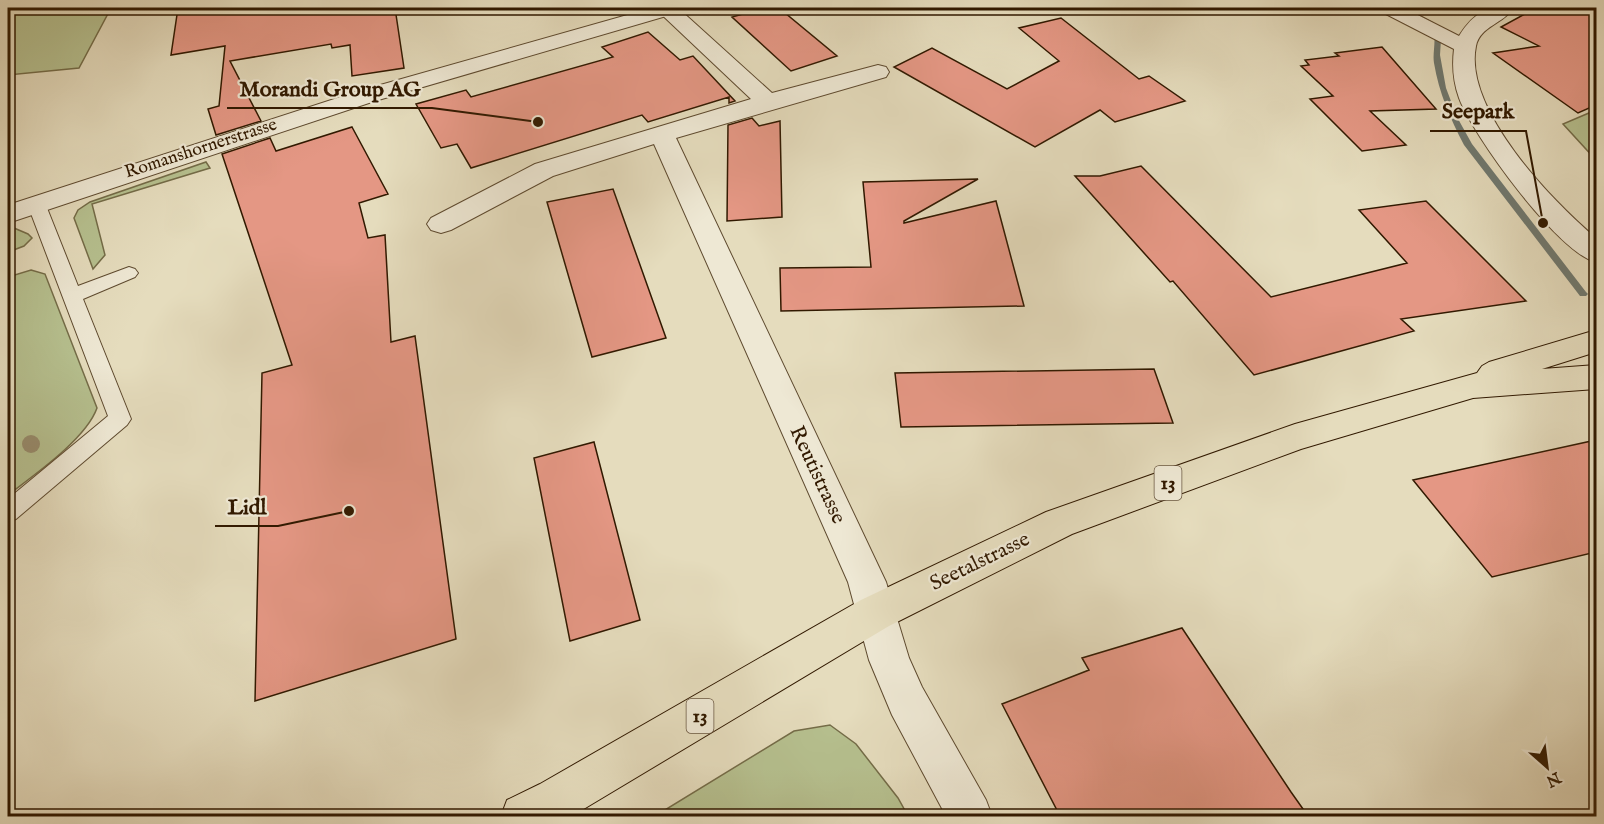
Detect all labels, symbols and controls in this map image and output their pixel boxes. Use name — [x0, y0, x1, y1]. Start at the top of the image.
callout: Morandi Group AG — [227, 68, 432, 108]
text: Morandi Group AG — [239, 76, 421, 104]
callout: Seepark — [1430, 91, 1526, 131]
text: Seepark — [1442, 98, 1516, 126]
street label: Romanshornerstrasse — [122, 114, 280, 184]
street label: Reutistrasse — [783, 422, 852, 529]
road number: 13 — [1154, 466, 1182, 500]
callout: Lidl — [215, 486, 278, 526]
text: Lidl — [227, 494, 268, 522]
street label: Seetalstrasse — [926, 526, 1035, 598]
road number: 13 — [686, 699, 714, 733]
north arrow — [1517, 737, 1577, 797]
text: N — [1542, 766, 1565, 791]

